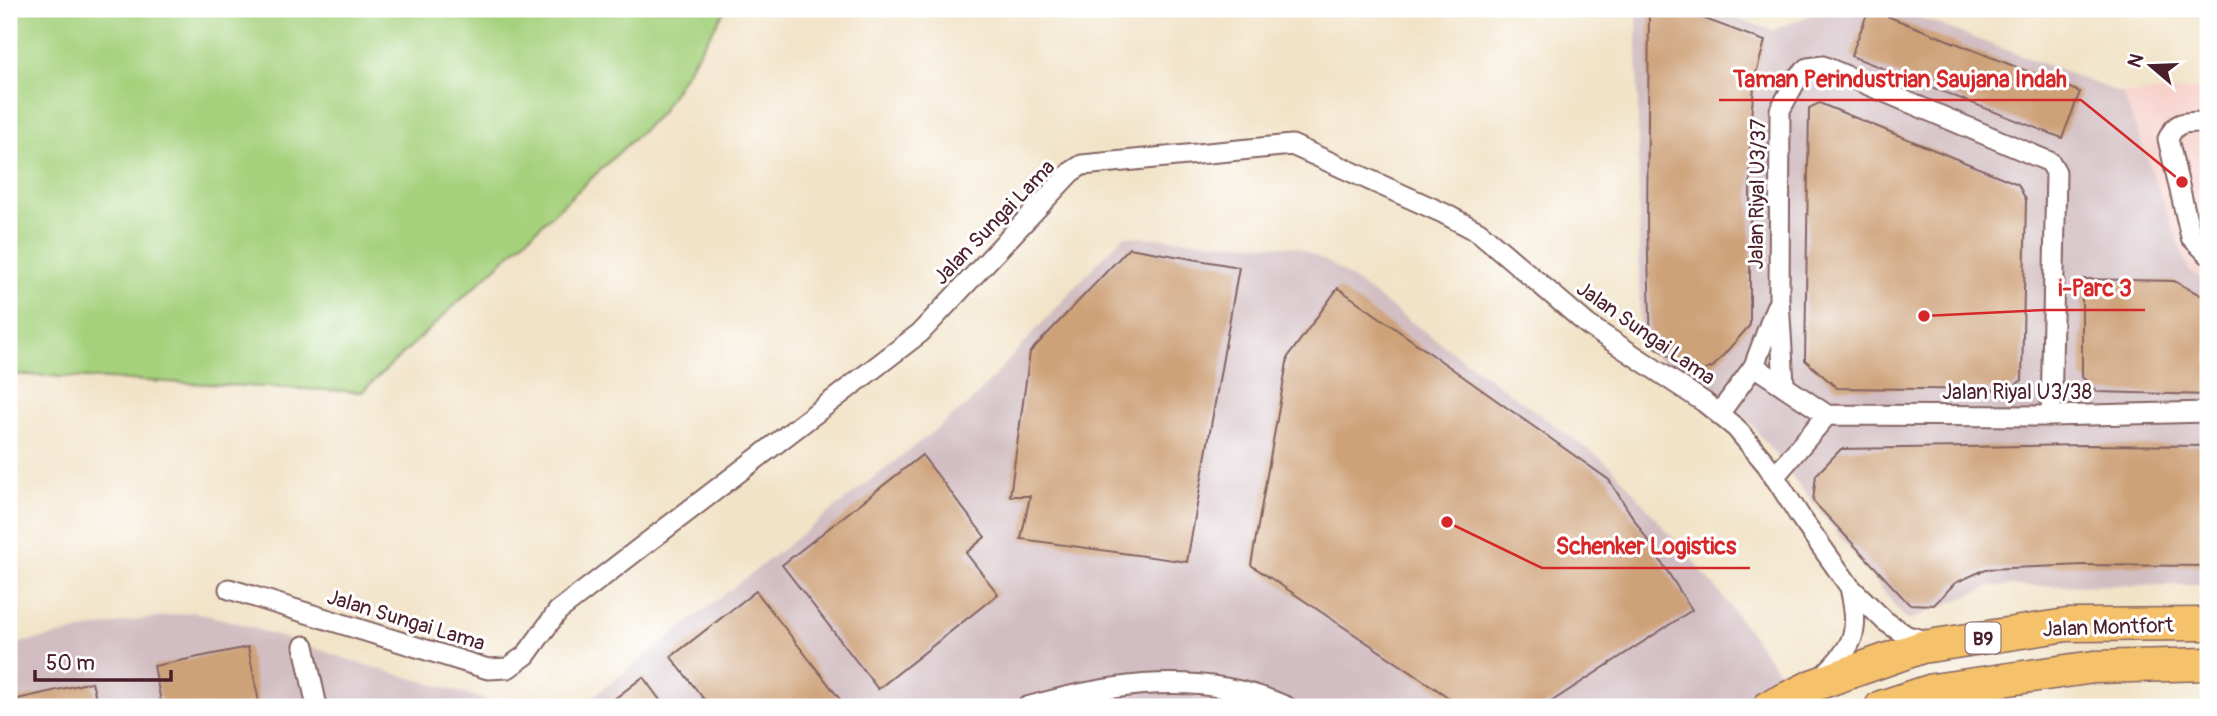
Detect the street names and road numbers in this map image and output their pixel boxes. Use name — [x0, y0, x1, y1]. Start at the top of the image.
street label: Jalan Riyal U3/37 — [1743, 118, 1772, 270]
street label: Jalan Sungai Lama — [928, 154, 1061, 291]
street label: Jalan Sungai Lama — [1571, 275, 1721, 391]
street label: Jalan Riyal U3/38 — [1942, 379, 2092, 406]
street label: Jalan Sungai Lama — [324, 584, 488, 657]
street label: Jalan Montfort — [2042, 612, 2175, 643]
road number: B9 — [1966, 622, 2000, 653]

